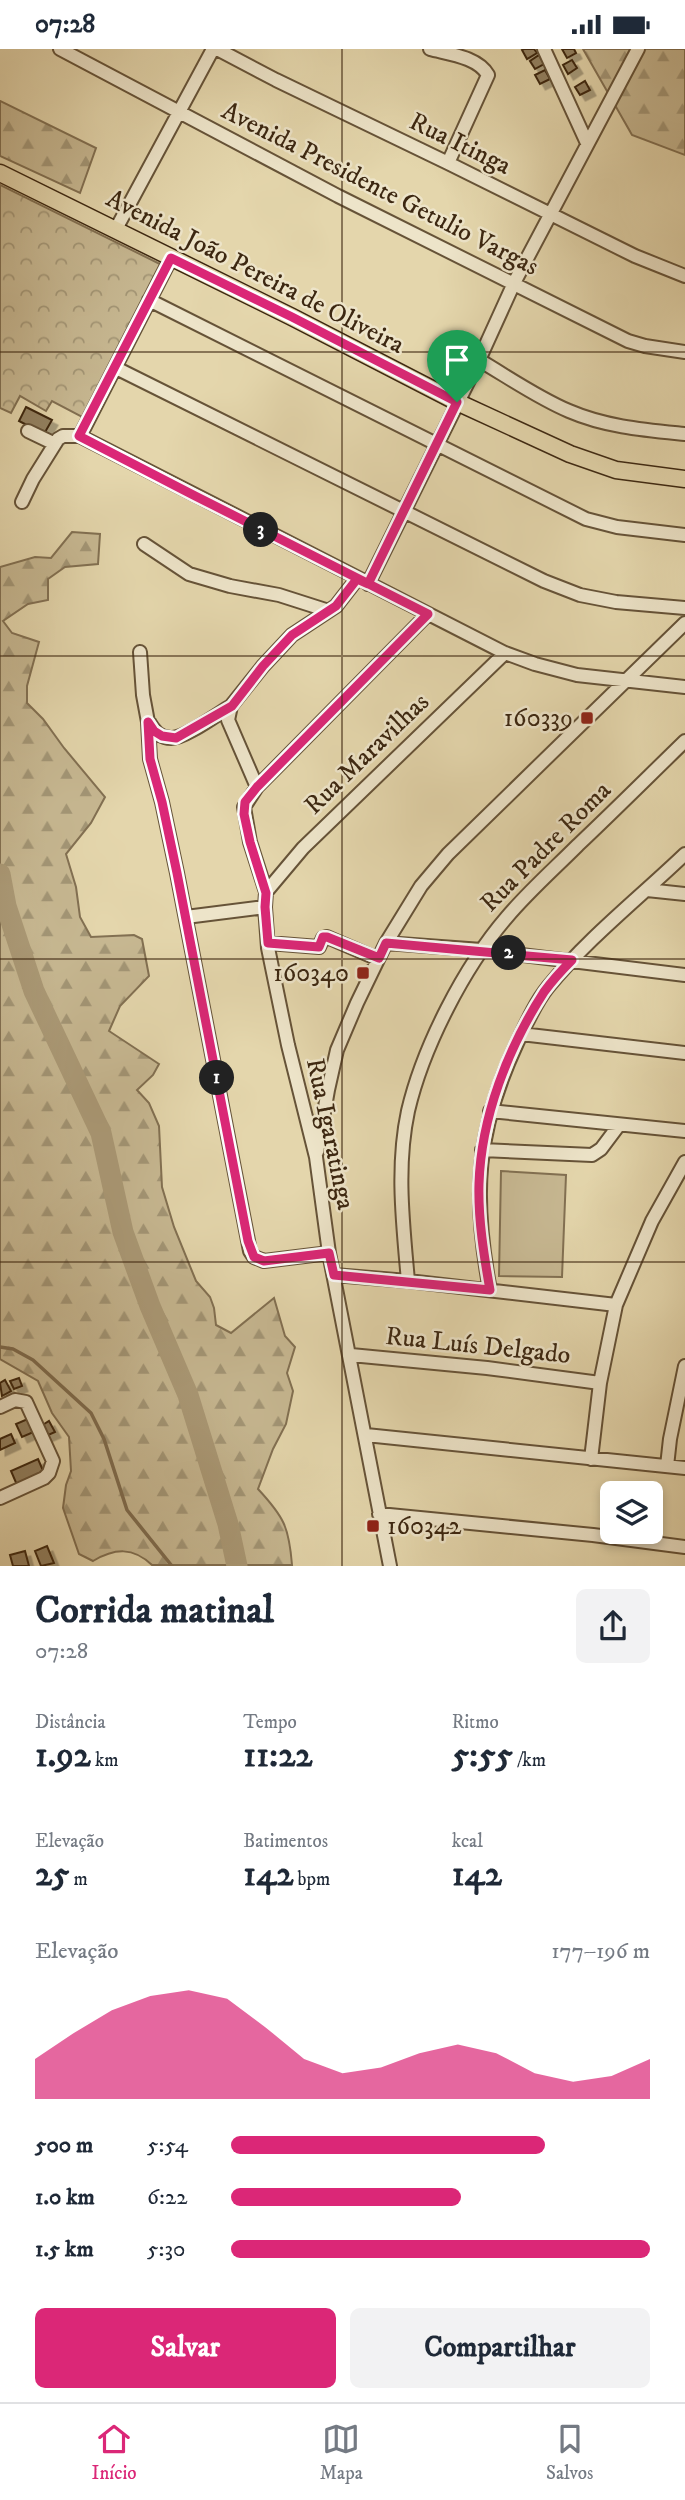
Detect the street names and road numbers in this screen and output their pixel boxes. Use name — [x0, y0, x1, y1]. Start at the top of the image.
street label: Avenida Presidente Getulio Vargas — [216, 95, 544, 283]
street label: Rua Itinga — [404, 105, 516, 183]
street label: Avenida João Pereira de Oliveira — [100, 182, 410, 362]
street label: Rua Maravilhas — [298, 686, 436, 822]
street label: Rua Padre Roma — [474, 775, 618, 919]
street label: Rua Igaratinga — [298, 1055, 362, 1213]
street label: Rua Luís Delgado — [384, 1320, 572, 1372]

